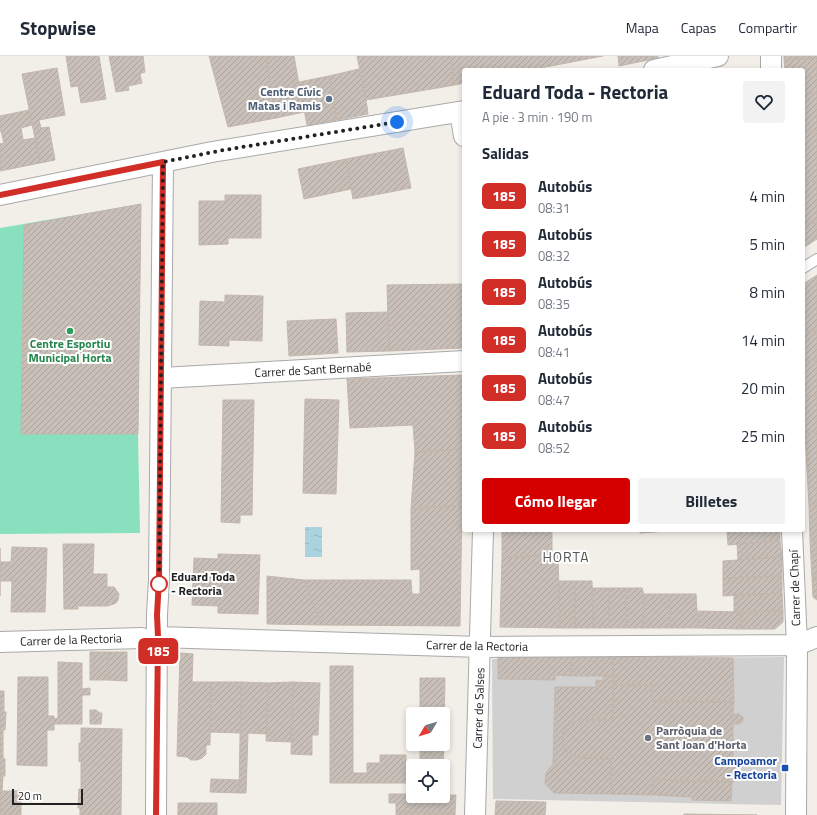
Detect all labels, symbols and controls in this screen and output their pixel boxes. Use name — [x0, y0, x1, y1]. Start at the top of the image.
text: Stopwise — [20, 13, 96, 42]
text: Mapa — [626, 17, 659, 38]
text: Capas — [681, 17, 716, 38]
text: Compartir — [738, 17, 797, 38]
text: Eduard Toda - Rectoria — [482, 77, 668, 106]
button: heart — [743, 81, 785, 123]
place label: Centre Cívic Matas i Ramis — [248, 82, 321, 115]
marker: Centre Cívic Matas i Ramis — [324, 94, 334, 104]
text: A pie · 3 min · 190 m — [482, 107, 592, 127]
your location — [387, 112, 407, 132]
text: Salidas — [482, 142, 529, 165]
text: Autobús — [538, 175, 592, 198]
text: 185 — [492, 185, 516, 206]
text: 4 min — [749, 185, 785, 208]
text: 08:31 — [538, 198, 570, 218]
text: Autobús — [538, 223, 592, 246]
text: 185 — [492, 233, 516, 254]
text: 5 min — [749, 233, 785, 256]
text: 08:32 — [538, 246, 570, 266]
text: Autobús — [538, 271, 592, 294]
text: 185 — [492, 281, 516, 302]
text: 8 min — [749, 281, 785, 304]
text: 08:35 — [538, 294, 570, 314]
text: Autobús — [538, 319, 592, 342]
marker: Centre Esportiu Municipal Horta — [65, 326, 75, 336]
text: 185 — [492, 329, 516, 350]
text: 14 min — [741, 329, 785, 352]
place label: Centre Esportiu Municipal Horta — [28, 334, 112, 367]
text: 08:41 — [538, 342, 570, 362]
street label: Carrer de Sant Bernabé — [254, 357, 372, 382]
text: Autobús — [538, 367, 592, 390]
text: 185 — [492, 377, 516, 398]
text: 20 min — [741, 377, 785, 400]
text: 08:47 — [538, 390, 570, 410]
text: Autobús — [538, 415, 592, 438]
text: 185 — [492, 425, 516, 446]
text: 25 min — [741, 425, 785, 448]
text: 08:52 — [538, 438, 570, 458]
button: Cómo llegar — [482, 478, 630, 524]
button: Billetes — [638, 478, 785, 524]
district label: HORTA — [542, 546, 590, 567]
street label: Carrer de Chapí — [784, 548, 805, 627]
place label: Eduard Toda - Rectoria — [171, 567, 235, 600]
marker: Eduard Toda - Rectoria — [150, 575, 168, 593]
street label: Carrer de la Rectoria — [20, 628, 122, 651]
street label: Carrer de la Rectoria — [426, 635, 528, 656]
line badge: 185 — [135, 638, 181, 664]
text: 185 — [146, 640, 170, 661]
street label: Carrer de Salses — [468, 667, 489, 749]
north arrow — [406, 707, 450, 751]
map controls — [406, 707, 450, 803]
place label: Parròquia de Sant Joan d'Horta — [656, 721, 747, 754]
marker: Parròquia de Sant Joan d'Horta — [643, 733, 653, 743]
place label: Campoamor - Rectoria — [714, 751, 778, 784]
button: locate — [406, 759, 450, 803]
marker: Campoamor - Rectoria — [780, 763, 790, 773]
scale bar — [12, 787, 83, 806]
text: 20 m — [18, 788, 42, 804]

